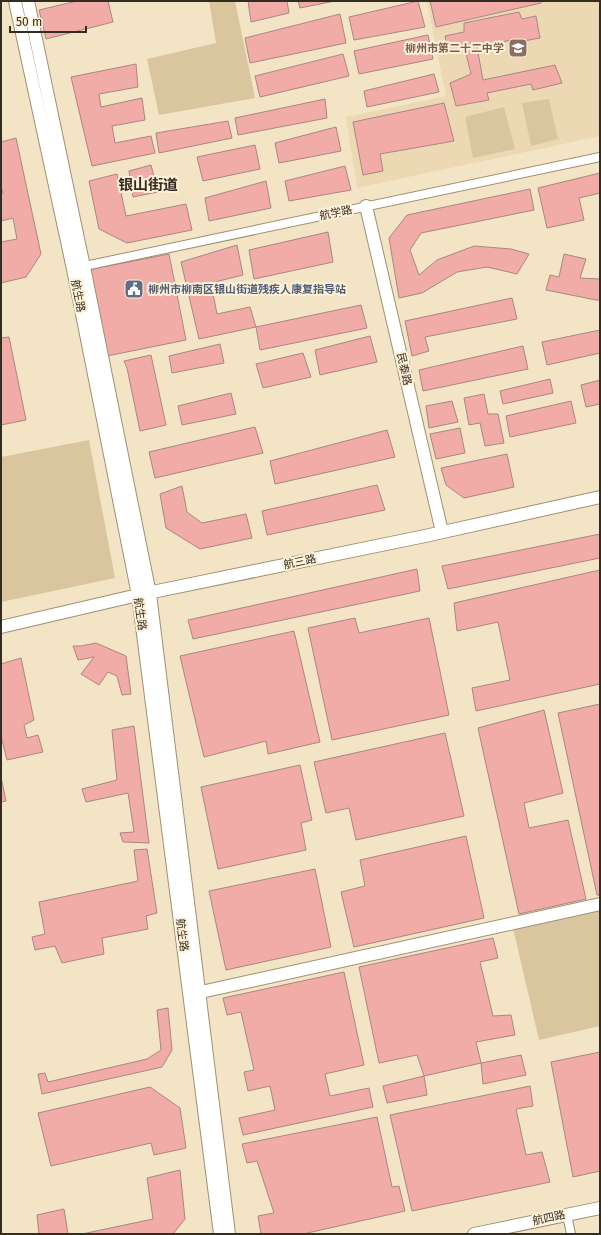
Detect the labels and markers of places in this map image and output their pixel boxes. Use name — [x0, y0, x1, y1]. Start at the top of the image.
school or university icon: 柳州市第二十二中学 — [507, 37, 529, 59]
place label: 柳州市第二十二中学 — [405, 42, 504, 55]
public building icon: 柳州市柳南区银山街道残疾人康复指导站 — [123, 278, 145, 300]
place label: 柳州市柳南区银山街道残疾人康复指导站 — [148, 283, 346, 296]

